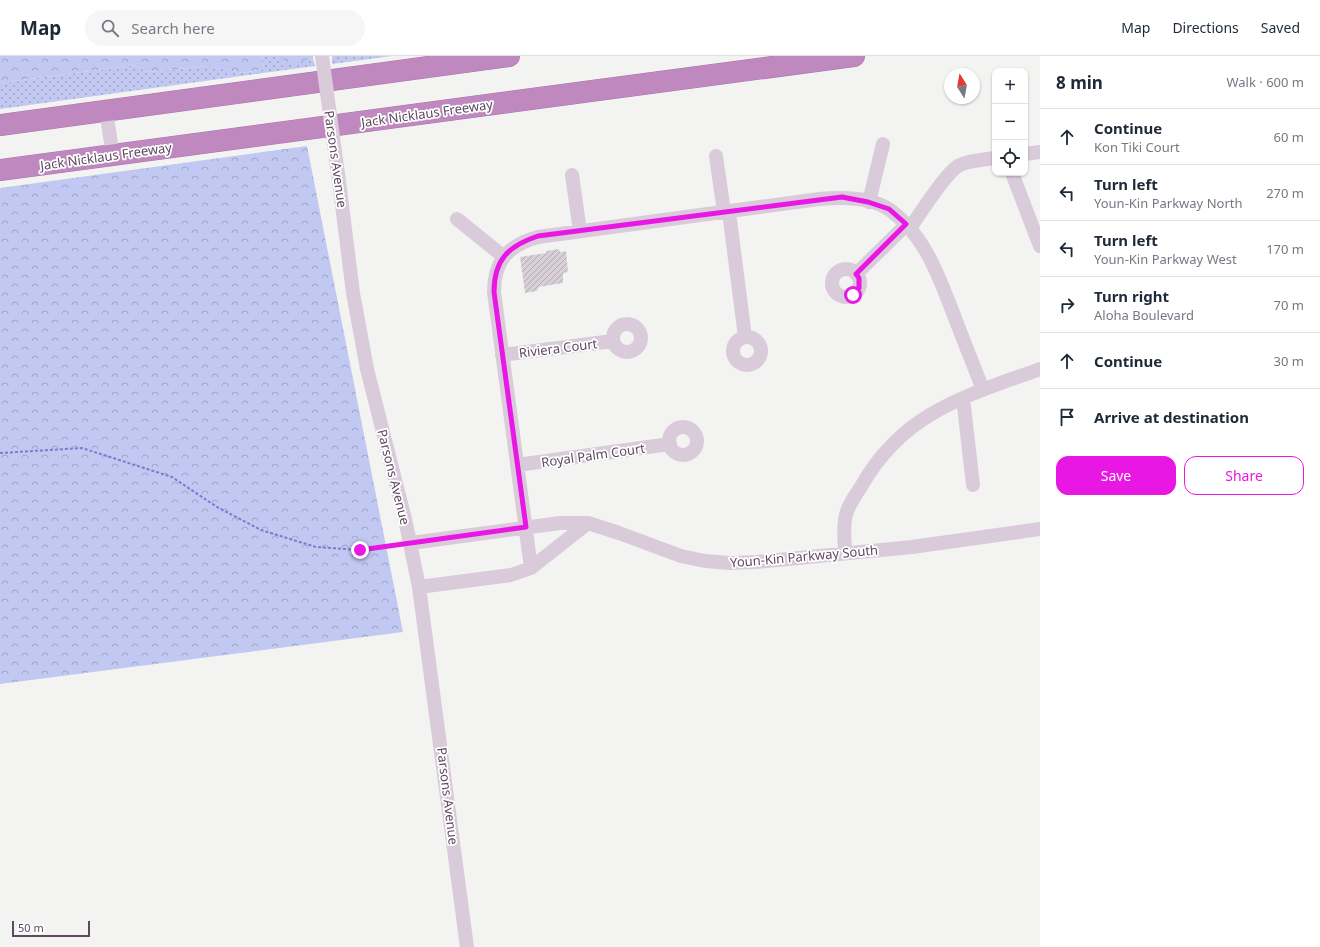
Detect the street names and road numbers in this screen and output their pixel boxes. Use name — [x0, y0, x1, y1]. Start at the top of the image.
street label: Jack Nicklaus Freeway — [358, 95, 494, 131]
street label: Parsons Avenue — [320, 109, 352, 209]
street label: Jack Nicklaus Freeway — [37, 138, 173, 174]
street label: Riviera Court — [518, 334, 598, 362]
street label: Parsons Avenue — [373, 427, 415, 527]
street label: Royal Palm Court — [540, 439, 646, 471]
street label: Youn-Kin Parkway South — [729, 541, 879, 571]
street label: Parsons Avenue — [433, 746, 463, 846]

